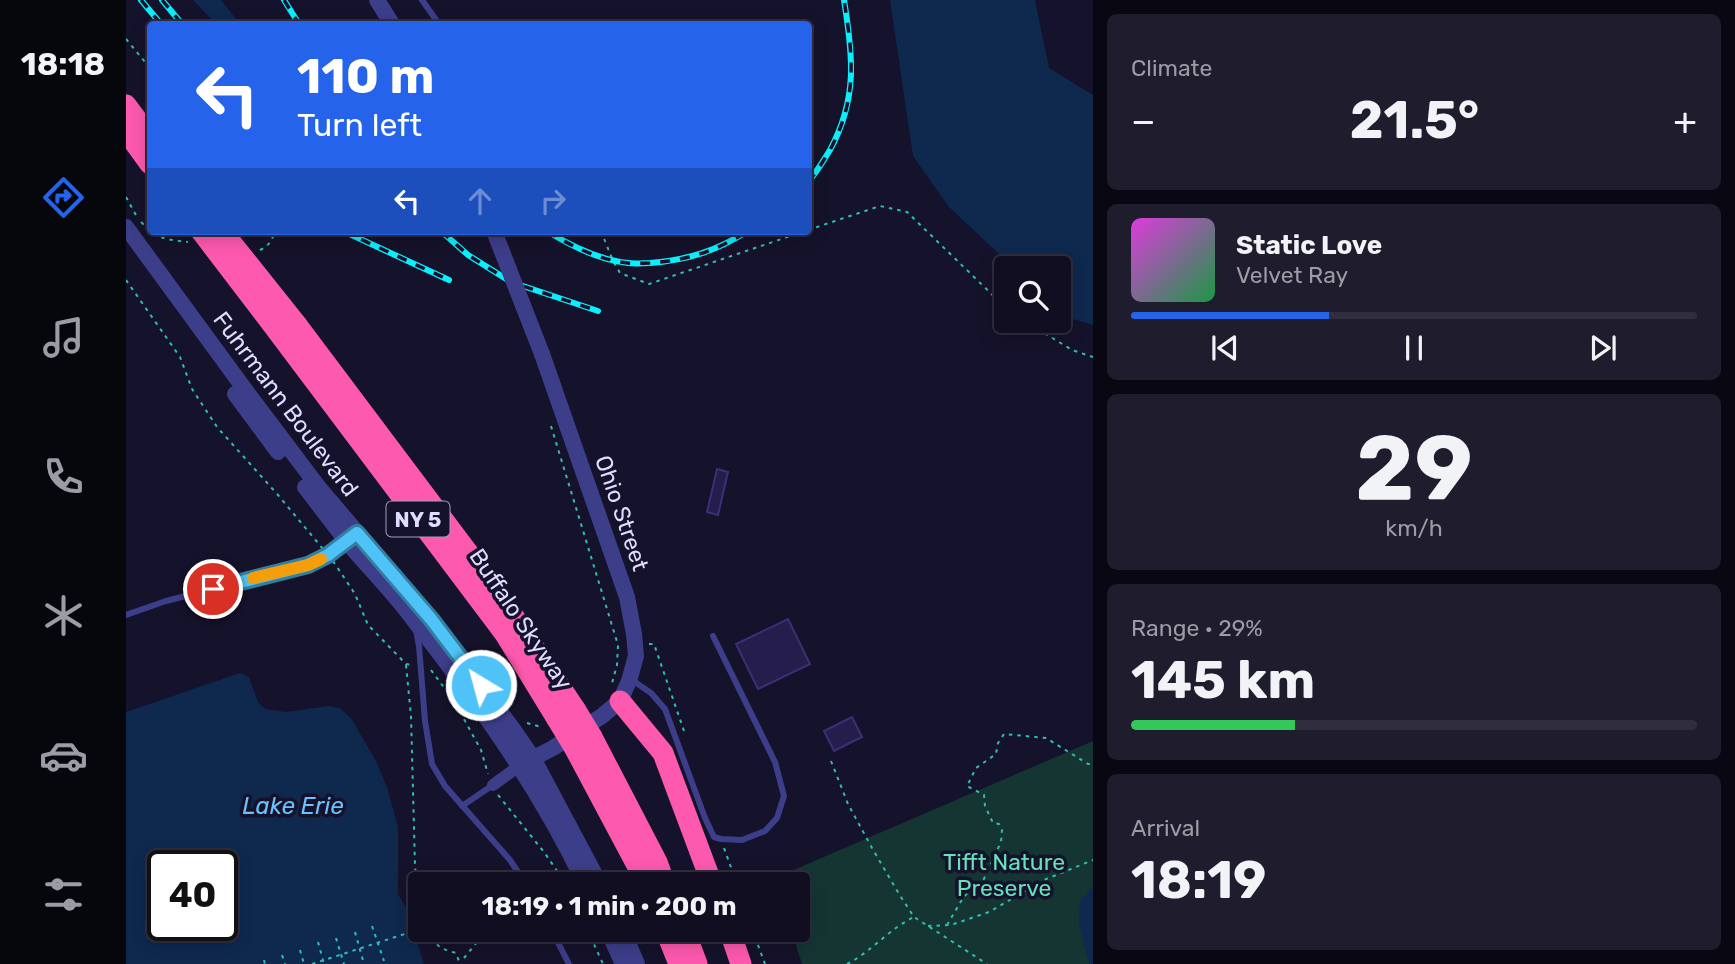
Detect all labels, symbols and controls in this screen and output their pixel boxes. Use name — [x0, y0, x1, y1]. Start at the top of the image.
text: 18:18 — [21, 45, 105, 83]
text: 110 m — [297, 47, 434, 105]
icon: left — [182, 49, 273, 140]
text: Climate — [1131, 54, 1212, 82]
text: 21.5° — [1350, 89, 1479, 151]
text: − — [1131, 98, 1156, 144]
text: + — [1673, 98, 1697, 144]
text: Turn left — [297, 106, 422, 144]
icon: directions — [39, 173, 88, 222]
icon: left — [388, 182, 426, 220]
icon: ahead — [461, 182, 499, 220]
icon: right — [534, 182, 572, 220]
text: Static Love — [1236, 230, 1382, 261]
map controls — [994, 256, 1071, 333]
button: search — [994, 256, 1071, 333]
text: Velvet Ray — [1236, 261, 1348, 289]
street label: Fuhrmann Boulevard — [207, 306, 365, 502]
icon: music — [39, 313, 88, 362]
icon: previous — [1206, 329, 1244, 367]
icon: pause — [1395, 329, 1433, 367]
icon: next — [1584, 329, 1622, 367]
text: 29 — [1355, 414, 1473, 522]
street label: Ohio Street — [589, 451, 655, 575]
icon: phone — [39, 452, 88, 501]
road number: NY 5 — [386, 502, 450, 536]
text: km/h — [1385, 514, 1443, 542]
street label: Buffalo Skyway — [463, 543, 579, 695]
pin — [183, 559, 243, 619]
icon: arrive — [194, 570, 232, 608]
icon: climate — [39, 591, 88, 640]
text: Range · 29% — [1131, 614, 1263, 642]
position arrow — [444, 648, 518, 722]
text: 145 km — [1131, 649, 1315, 711]
icon: car — [39, 731, 88, 780]
water label: Lake Erie — [242, 792, 344, 820]
text: Arrival — [1131, 814, 1200, 842]
park label: Tifft Nature Preserve — [943, 848, 1065, 902]
text: 18:19 — [1131, 849, 1266, 911]
speed limit sign: 40 — [147, 850, 238, 941]
icon: filters — [39, 870, 88, 919]
text: 18:19 · 1 min · 200 m — [481, 891, 737, 922]

